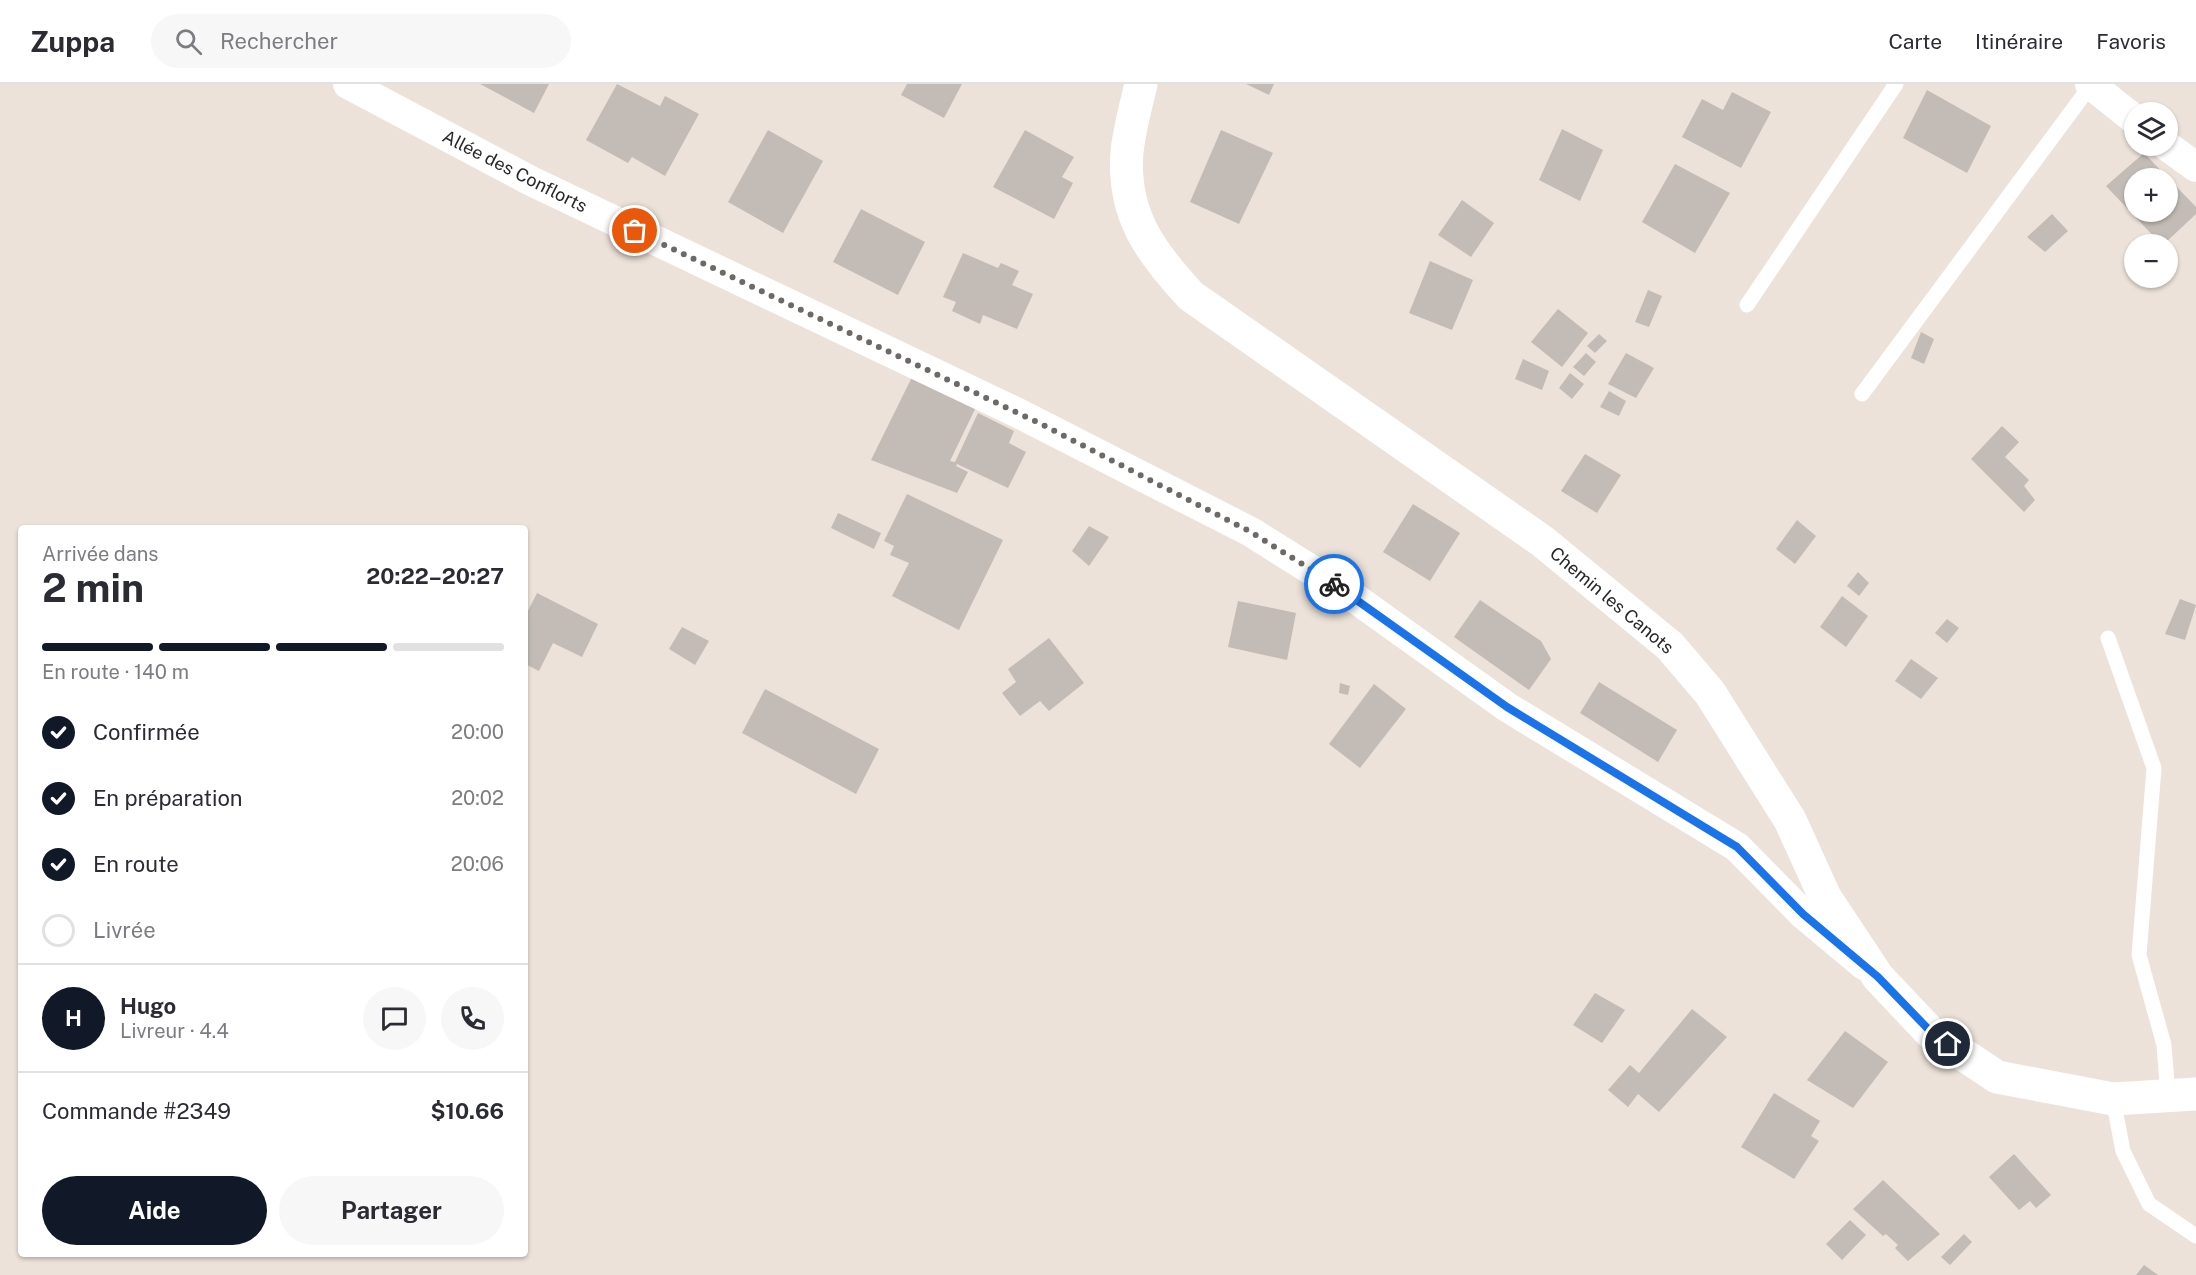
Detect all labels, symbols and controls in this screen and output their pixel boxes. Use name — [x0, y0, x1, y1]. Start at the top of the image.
search box — [151, 14, 571, 68]
text: Zuppa — [30, 25, 115, 58]
icon: search — [172, 25, 205, 58]
text: Rechercher — [220, 28, 338, 54]
text: Carte — [1888, 29, 1942, 54]
text: Itinéraire — [1975, 29, 2063, 54]
text: Favoris — [2096, 29, 2166, 54]
map controls — [2124, 102, 2178, 288]
button: layers — [2124, 102, 2178, 156]
street label: Allée des Conflorts — [439, 125, 591, 217]
button: + — [2124, 168, 2178, 222]
pin — [609, 205, 660, 256]
icon: bag — [618, 214, 651, 247]
button: − — [2124, 234, 2178, 288]
text: Arrivée dans — [42, 542, 158, 566]
street label: Chemin les Canots — [1546, 542, 1678, 658]
courier — [1304, 554, 1364, 614]
text: 20:22–20:27 — [366, 563, 504, 589]
text: 2 min — [42, 565, 144, 611]
icon: bike — [1318, 568, 1351, 601]
text: En route · 140 m — [42, 660, 189, 684]
icon: check — [42, 716, 75, 749]
text: Confirmée — [93, 719, 200, 745]
text: 20:00 — [451, 720, 504, 744]
icon: check — [42, 782, 75, 815]
text: En préparation — [93, 785, 243, 811]
text: 20:02 — [451, 786, 504, 810]
icon: check — [42, 848, 75, 881]
text: En route — [93, 851, 179, 877]
text: 20:06 — [451, 852, 504, 876]
text: Livrée — [93, 917, 156, 943]
button: chat — [363, 987, 426, 1050]
button: phone — [441, 987, 504, 1050]
text: Hugo — [120, 993, 176, 1019]
text: H — [65, 1005, 82, 1031]
pin — [1922, 1018, 1973, 1069]
text: Livreur · 4.4 — [120, 1019, 229, 1043]
icon: home — [1931, 1027, 1964, 1060]
text: Commande #2349 — [42, 1098, 231, 1124]
text: $10.66 — [431, 1098, 504, 1124]
button: Aide — [42, 1176, 267, 1245]
button: Partager — [279, 1176, 504, 1245]

